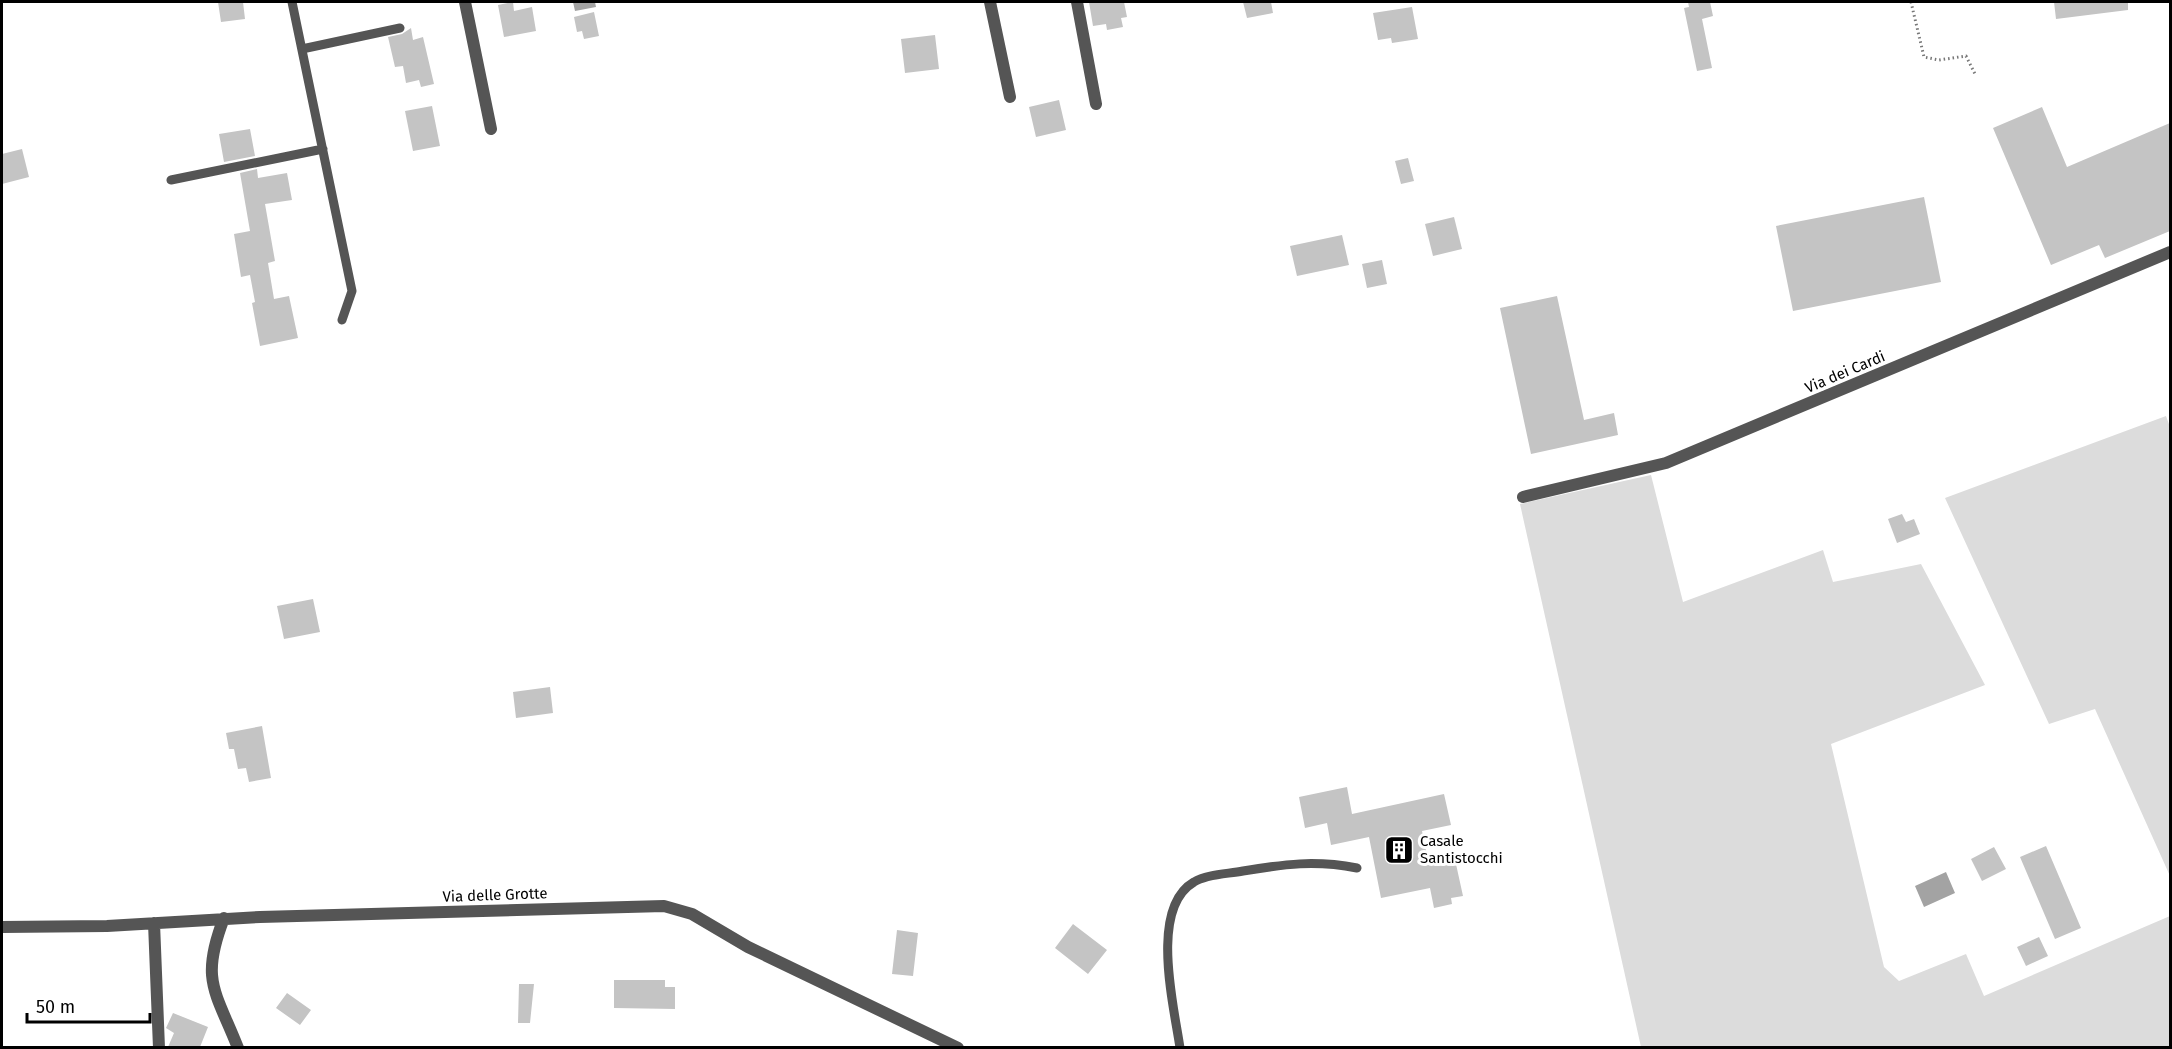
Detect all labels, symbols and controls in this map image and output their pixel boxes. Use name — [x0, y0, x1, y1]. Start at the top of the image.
street label: Via dei Cardi — [1802, 347, 1888, 397]
place label: Casale Santistocchi — [1420, 832, 1503, 867]
building icon: Casale Santistocchi — [1383, 834, 1415, 866]
street label: Via delle Grotte — [442, 884, 548, 906]
scale bar — [27, 986, 150, 1024]
text: 50 m — [36, 996, 75, 1018]

